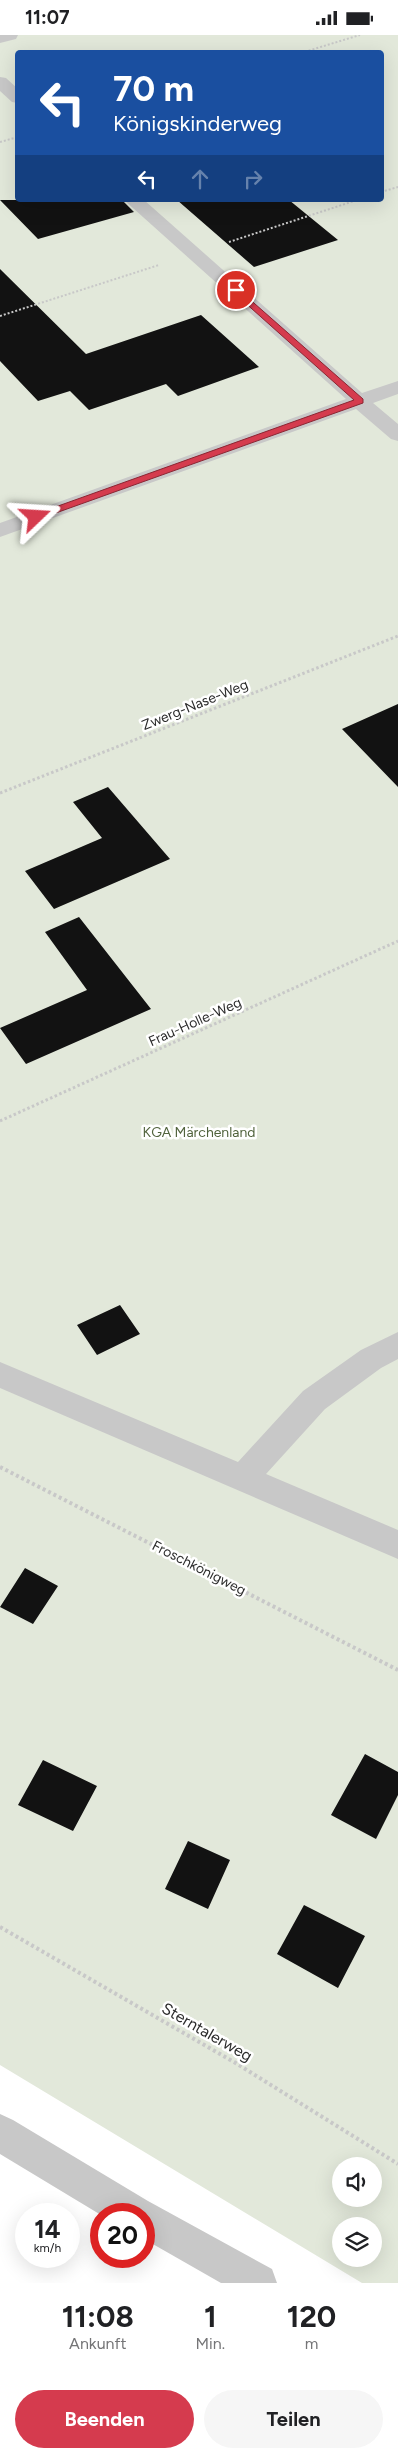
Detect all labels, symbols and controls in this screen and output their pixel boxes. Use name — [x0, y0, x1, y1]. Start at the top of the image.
text: 11:07 — [25, 6, 70, 29]
text: 70 m — [113, 68, 194, 110]
icon: left — [30, 70, 95, 135]
text: Königskinderweg — [113, 110, 282, 137]
icon: left — [133, 165, 161, 193]
icon: ahead — [186, 165, 214, 193]
icon: right — [239, 165, 267, 193]
pin — [215, 269, 257, 311]
icon: arrive — [222, 276, 250, 304]
position arrow — [9, 490, 61, 542]
street label: Zwerg-Nase-Weg — [139, 676, 251, 734]
street label: Frau-Holle-Weg — [146, 994, 244, 1050]
park label: KGA Märchenland — [143, 1124, 255, 1141]
street label: Froschkönigweg — [149, 1537, 249, 1599]
street label: Sterntalerweg — [158, 1998, 256, 2066]
map controls — [332, 2157, 382, 2267]
button: sound — [332, 2157, 382, 2207]
speed limit sign: 20 — [90, 2203, 155, 2268]
text: 14 — [34, 2214, 61, 2244]
button: layers — [332, 2217, 382, 2267]
text: km/h — [34, 2241, 61, 2255]
text: 11:08 — [62, 2298, 134, 2335]
text: 1 — [204, 2298, 217, 2335]
text: 120 — [287, 2298, 336, 2335]
text: Ankunft — [69, 2334, 126, 2353]
text: Min. — [196, 2334, 225, 2353]
text: m — [305, 2334, 318, 2353]
button: Beenden — [15, 2390, 194, 2448]
button: Teilen — [204, 2390, 383, 2448]

